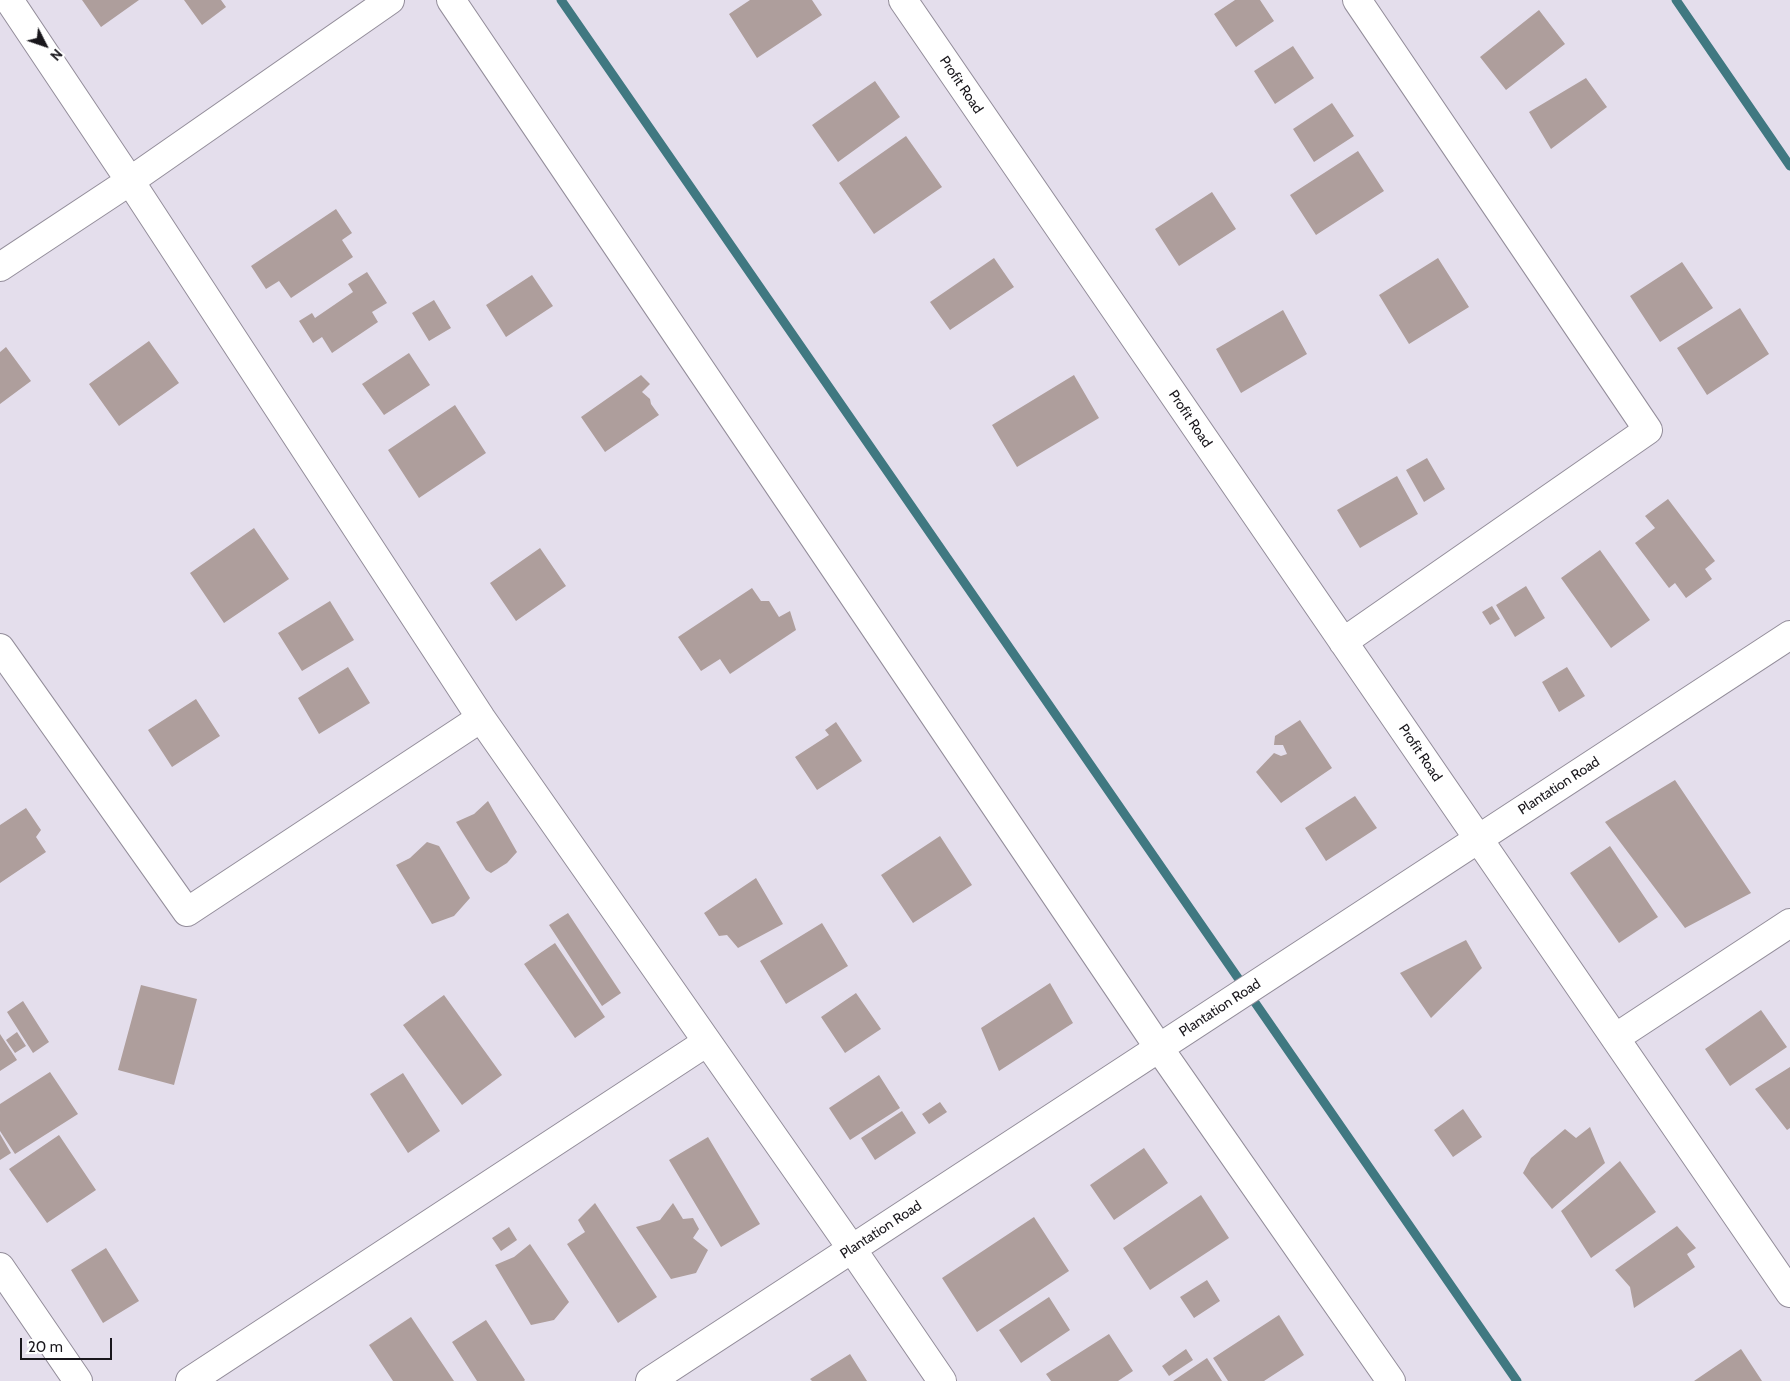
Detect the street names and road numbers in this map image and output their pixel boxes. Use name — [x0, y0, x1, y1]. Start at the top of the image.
street label: Profit Road — [936, 53, 986, 117]
street label: Profit Road — [1165, 387, 1215, 451]
street label: Profit Road — [1395, 721, 1445, 785]
street label: Plantation Road — [1515, 753, 1603, 819]
street label: Plantation Road — [1176, 975, 1264, 1041]
street label: Plantation Road — [837, 1197, 925, 1263]

